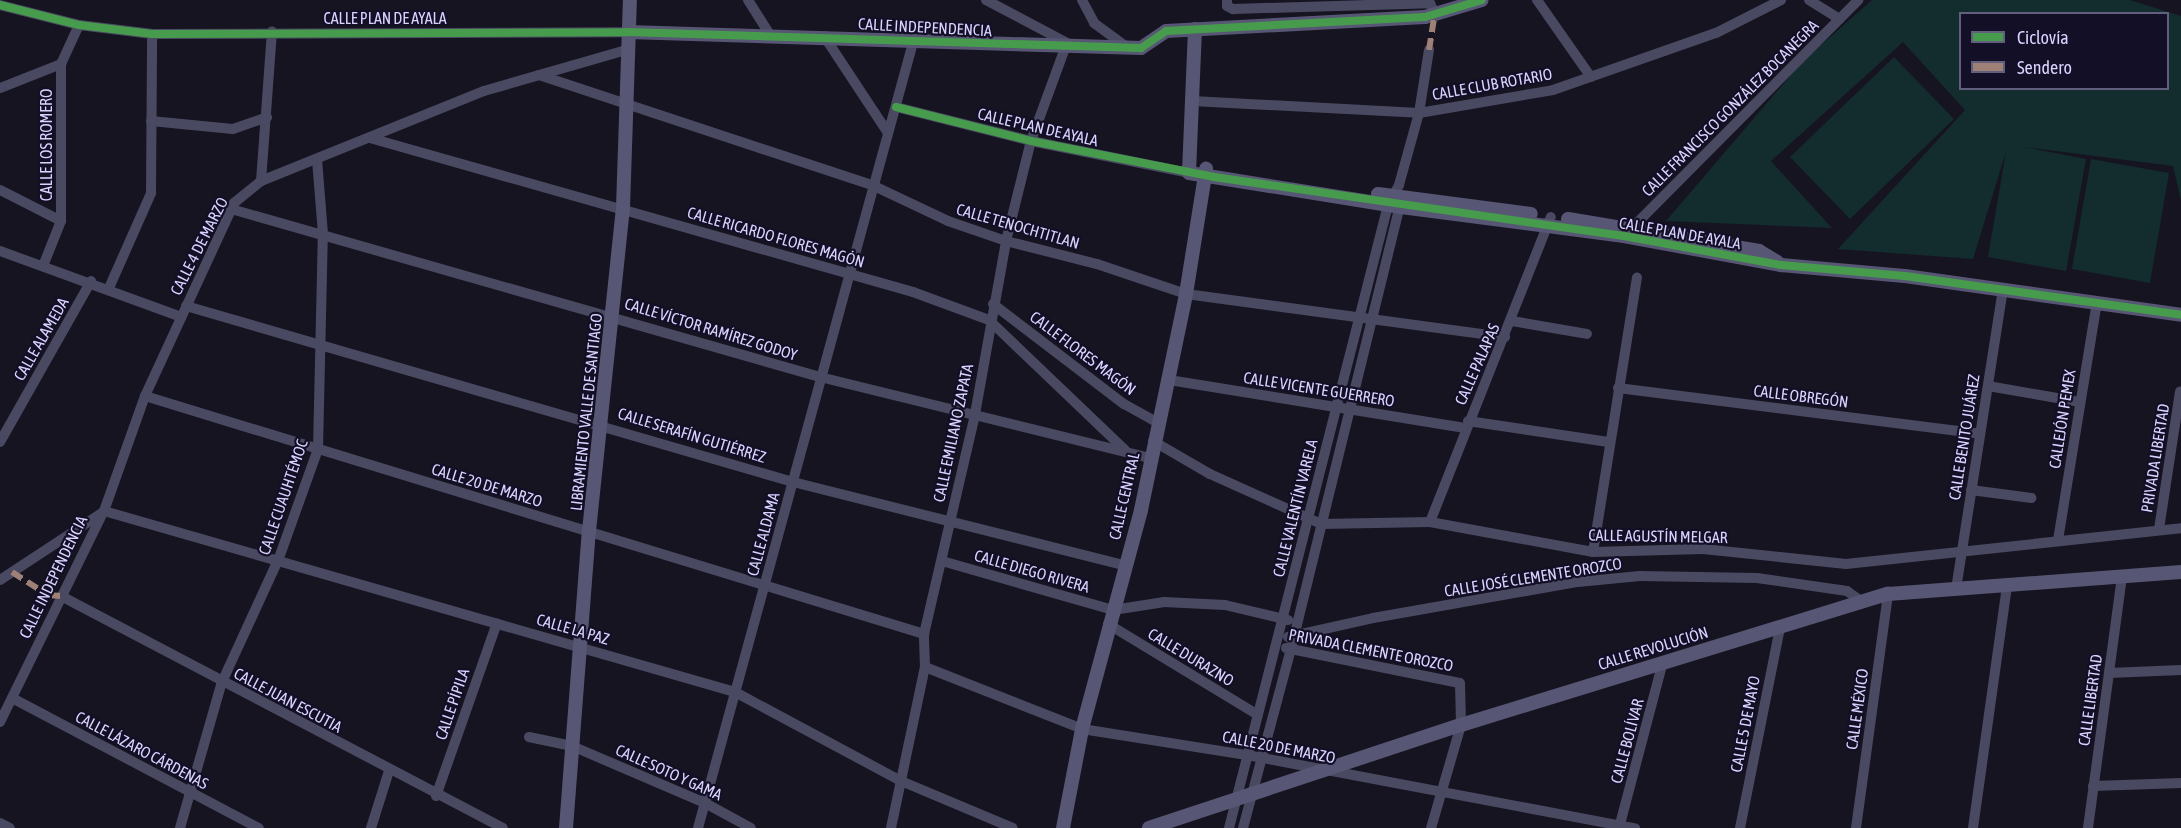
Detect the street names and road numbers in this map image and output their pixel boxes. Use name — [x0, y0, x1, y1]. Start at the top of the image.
street label: CALLE PLAN DE AYALA — [323, 8, 447, 28]
street label: CALLE INDEPENDENCIA — [858, 14, 992, 40]
street label: CALLE FRANCISCO GONZÁLEZ BOCANEGRA — [1638, 16, 1822, 200]
street label: CALLE CLUB ROTARIO — [1430, 64, 1554, 104]
street label: CALLE LOS ROMERO — [36, 89, 56, 201]
street label: CALLE PLAN DE AYALA — [976, 104, 1100, 150]
street label: CALLE 4 DE MARZO — [166, 194, 232, 298]
street label: CALLE TENOCHTITLAN — [954, 199, 1082, 253]
street label: CALLE RICARDO FLORES MAGÓN — [685, 203, 867, 271]
street label: CALLE PLAN DE AYALA — [1618, 213, 1742, 253]
street label: CALLE ALAMEDA — [10, 294, 72, 384]
street label: CALLE VÍCTOR RAMÍREZ GODOY — [622, 294, 800, 364]
street label: CALLE FLORES MAGÓN — [1026, 307, 1140, 399]
street label: LIBRAMIENTO VALLE DE SANTIAGO — [566, 312, 606, 512]
street label: CALLE PALAPAS — [1450, 320, 1504, 408]
street label: CALLE EMILIANO ZAPATA — [929, 362, 977, 504]
street label: CALLE VICENTE GUERRERO — [1242, 368, 1396, 410]
street label: CALLEJÓN PEMEX — [2045, 368, 2079, 470]
street label: CALLE BENITO JUÁREZ — [1945, 373, 1983, 501]
street label: CALLE OBREGÓN — [1752, 381, 1850, 411]
street label: PRIVADA LIBERTAD — [2137, 402, 2173, 514]
street label: CALLE SERAFÍN GUTIÉRREZ — [616, 403, 768, 467]
street label: CALLE CUAUHTÉMOC — [254, 437, 312, 557]
street label: CALLE VALENTÍN VARELA — [1269, 437, 1321, 579]
street label: CALLE CENTRAL — [1105, 451, 1143, 541]
street label: CALLE 20 DE MARZO — [429, 459, 545, 511]
street label: CALLE ALDAMA — [743, 490, 783, 578]
street label: CALLE INDEPENDENCIA — [15, 513, 91, 641]
street label: CALLE AGUSTÍN MELGAR — [1588, 525, 1728, 547]
street label: CALLE DIEGO RIVERA — [972, 545, 1092, 597]
street label: CALLE JOSÉ CLEMENTE OROZCO — [1443, 553, 1623, 601]
street label: CALLE LA PAZ — [534, 609, 612, 649]
street label: CALLE REVOLUCIÓN — [1596, 622, 1710, 674]
street label: CALLE DURAZNO — [1145, 624, 1237, 690]
street label: PRIVADA CLEMENTE OROZCO — [1287, 625, 1455, 675]
street label: CALLE LIBERTAD — [2074, 653, 2106, 747]
street label: CALLE JUAN ESCUTIA — [231, 663, 345, 737]
street label: CALLE PÍPILA — [431, 666, 473, 742]
street label: CALLE MÉXICO — [1842, 667, 1872, 751]
street label: CALLE 5 DE MAYO — [1726, 674, 1764, 774]
street label: CALLE BOLÍVAR — [1606, 697, 1648, 785]
street label: CALLE LÁZARO CÁRDENAS — [72, 707, 212, 793]
street label: CALLE 20 DE MARZO — [1221, 727, 1337, 767]
street label: CALLE SOTO Y GAMA — [613, 740, 725, 804]

